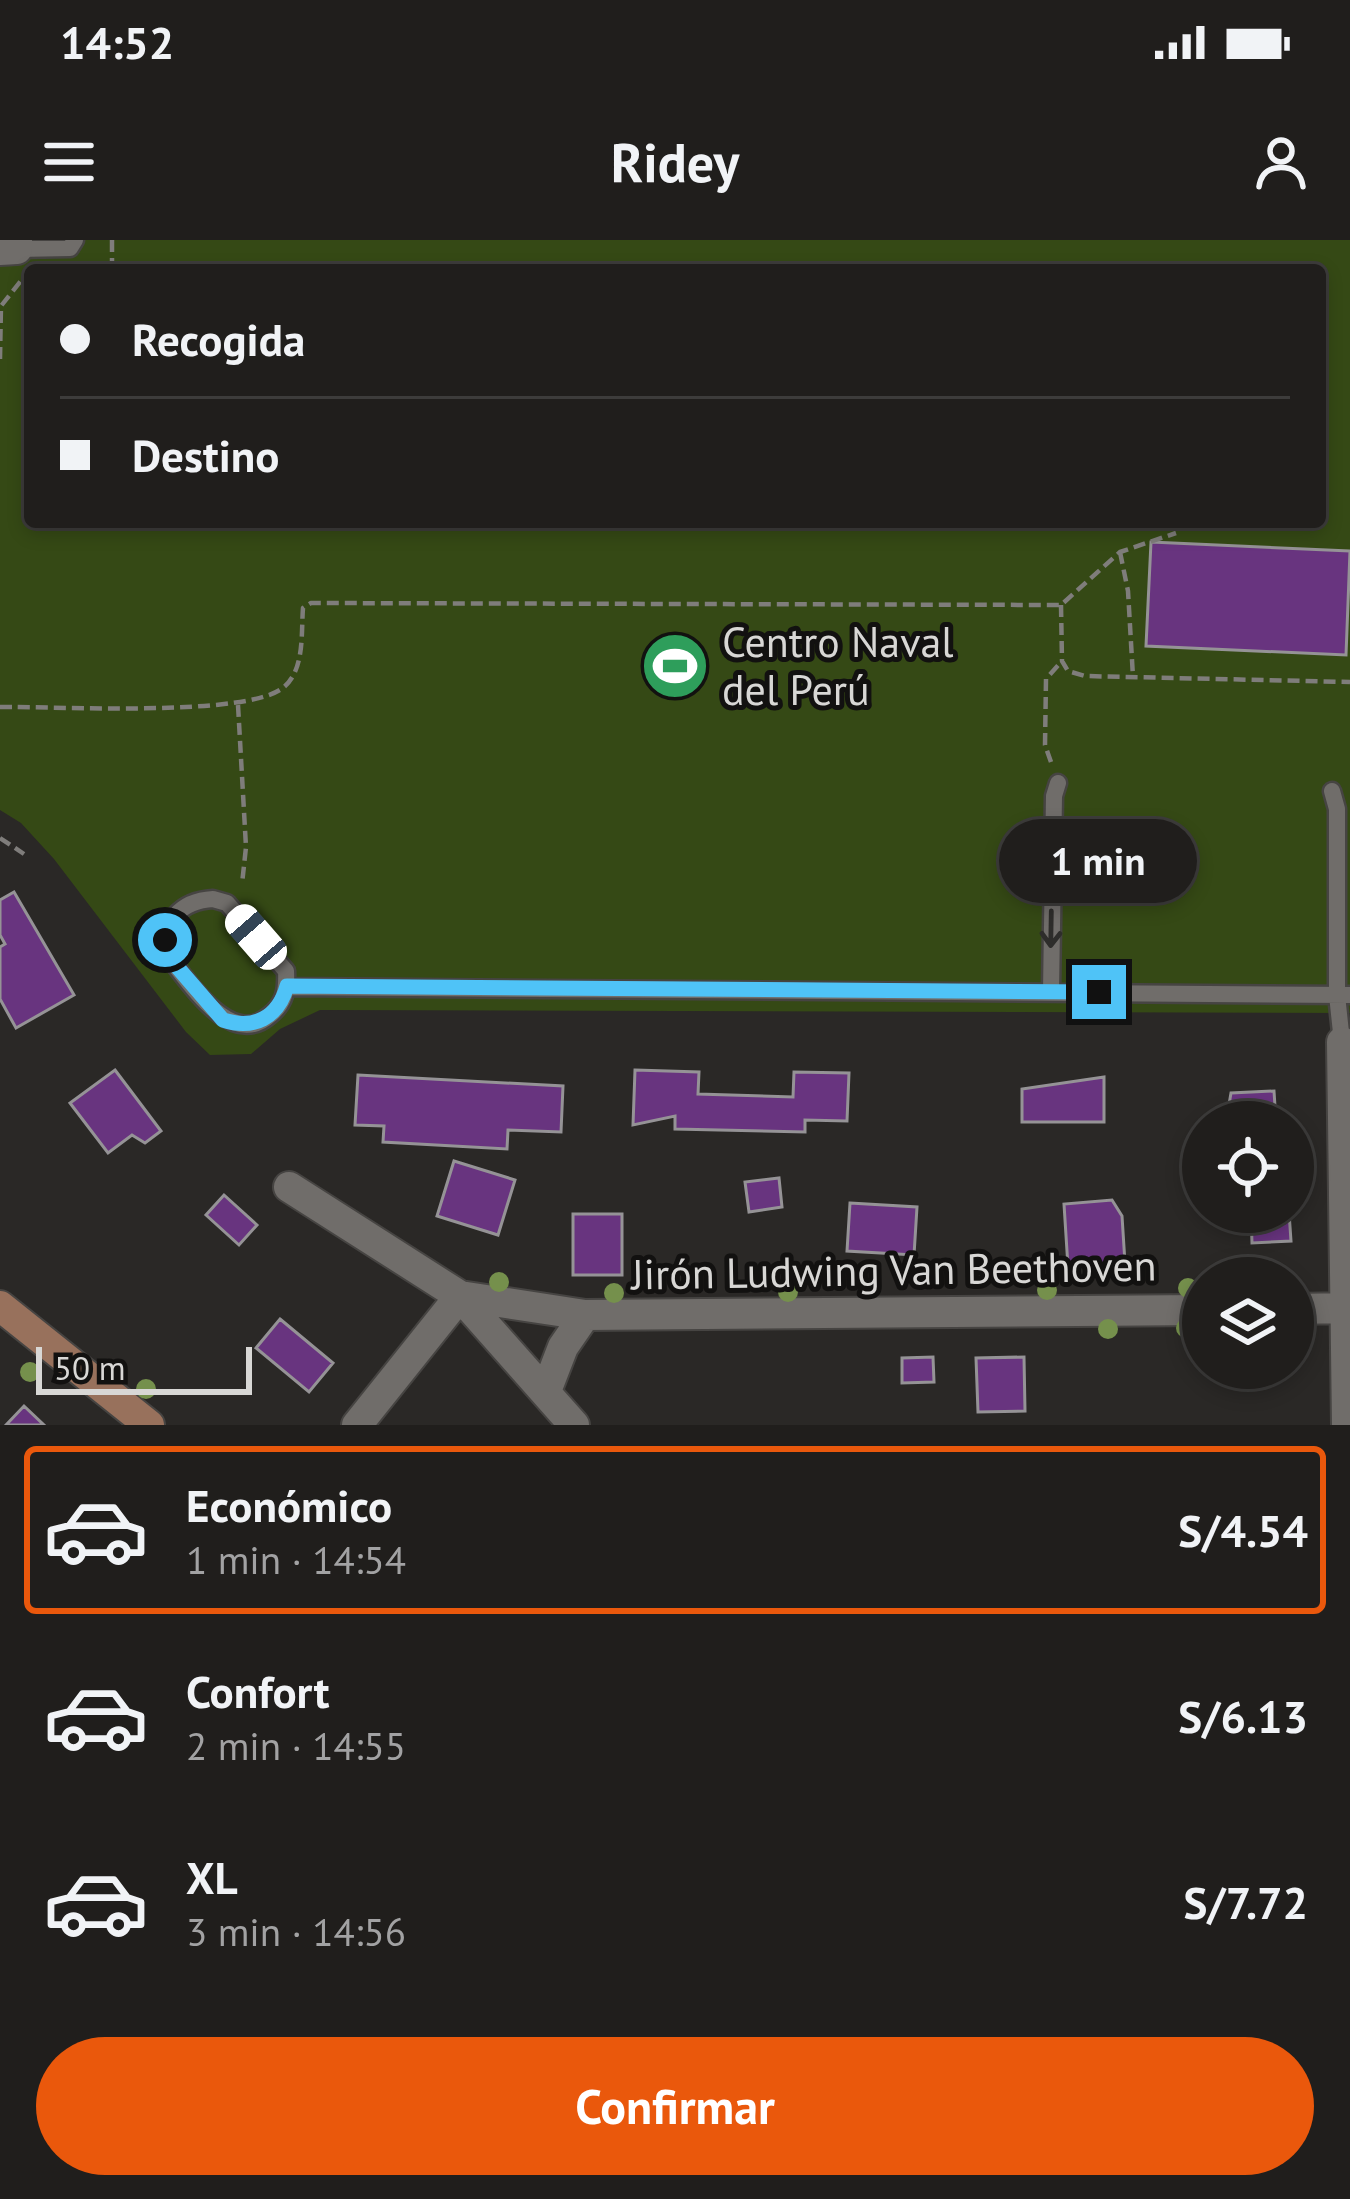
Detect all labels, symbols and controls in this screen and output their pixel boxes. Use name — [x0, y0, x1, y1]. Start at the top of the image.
text: 14:52 — [60, 13, 174, 71]
text: Ridey — [611, 127, 739, 197]
icon: menu — [36, 129, 102, 195]
icon: person — [1248, 129, 1314, 195]
text: Recogida — [132, 310, 305, 368]
text: Destino — [132, 426, 279, 484]
place label: Centro Naval del Perú — [722, 614, 954, 717]
sports icon: Centro Naval del Perú — [640, 631, 710, 701]
callout: 1 min — [1000, 818, 1198, 902]
text: 1 min — [1050, 835, 1146, 886]
car — [219, 898, 293, 976]
one-way arrow — [1040, 909, 1062, 948]
route start — [138, 913, 192, 967]
route end — [1072, 965, 1126, 1019]
map controls — [1182, 1101, 1314, 1389]
button: locate — [1182, 1101, 1314, 1233]
street label: Jirón Ludwing Van Beethoven — [629, 1237, 1157, 1302]
button: layers — [1182, 1257, 1314, 1389]
scale bar — [36, 1341, 252, 1394]
text: 50 m — [54, 1346, 126, 1389]
icon: car — [42, 1476, 150, 1584]
text: Económico — [186, 1476, 392, 1534]
text: S/4.54 — [1178, 1501, 1308, 1559]
text: 1 min · 14:54 — [186, 1534, 406, 1585]
icon: car — [42, 1662, 150, 1770]
text: Confort — [186, 1662, 329, 1720]
text: S/6.13 — [1178, 1687, 1308, 1745]
text: 2 min · 14:55 — [186, 1720, 406, 1771]
icon: car — [42, 1848, 150, 1956]
text: XL — [186, 1848, 238, 1906]
text: S/7.72 — [1184, 1873, 1308, 1931]
text: 3 min · 14:56 — [186, 1906, 406, 1957]
button: Confirmar — [36, 2037, 1314, 2175]

